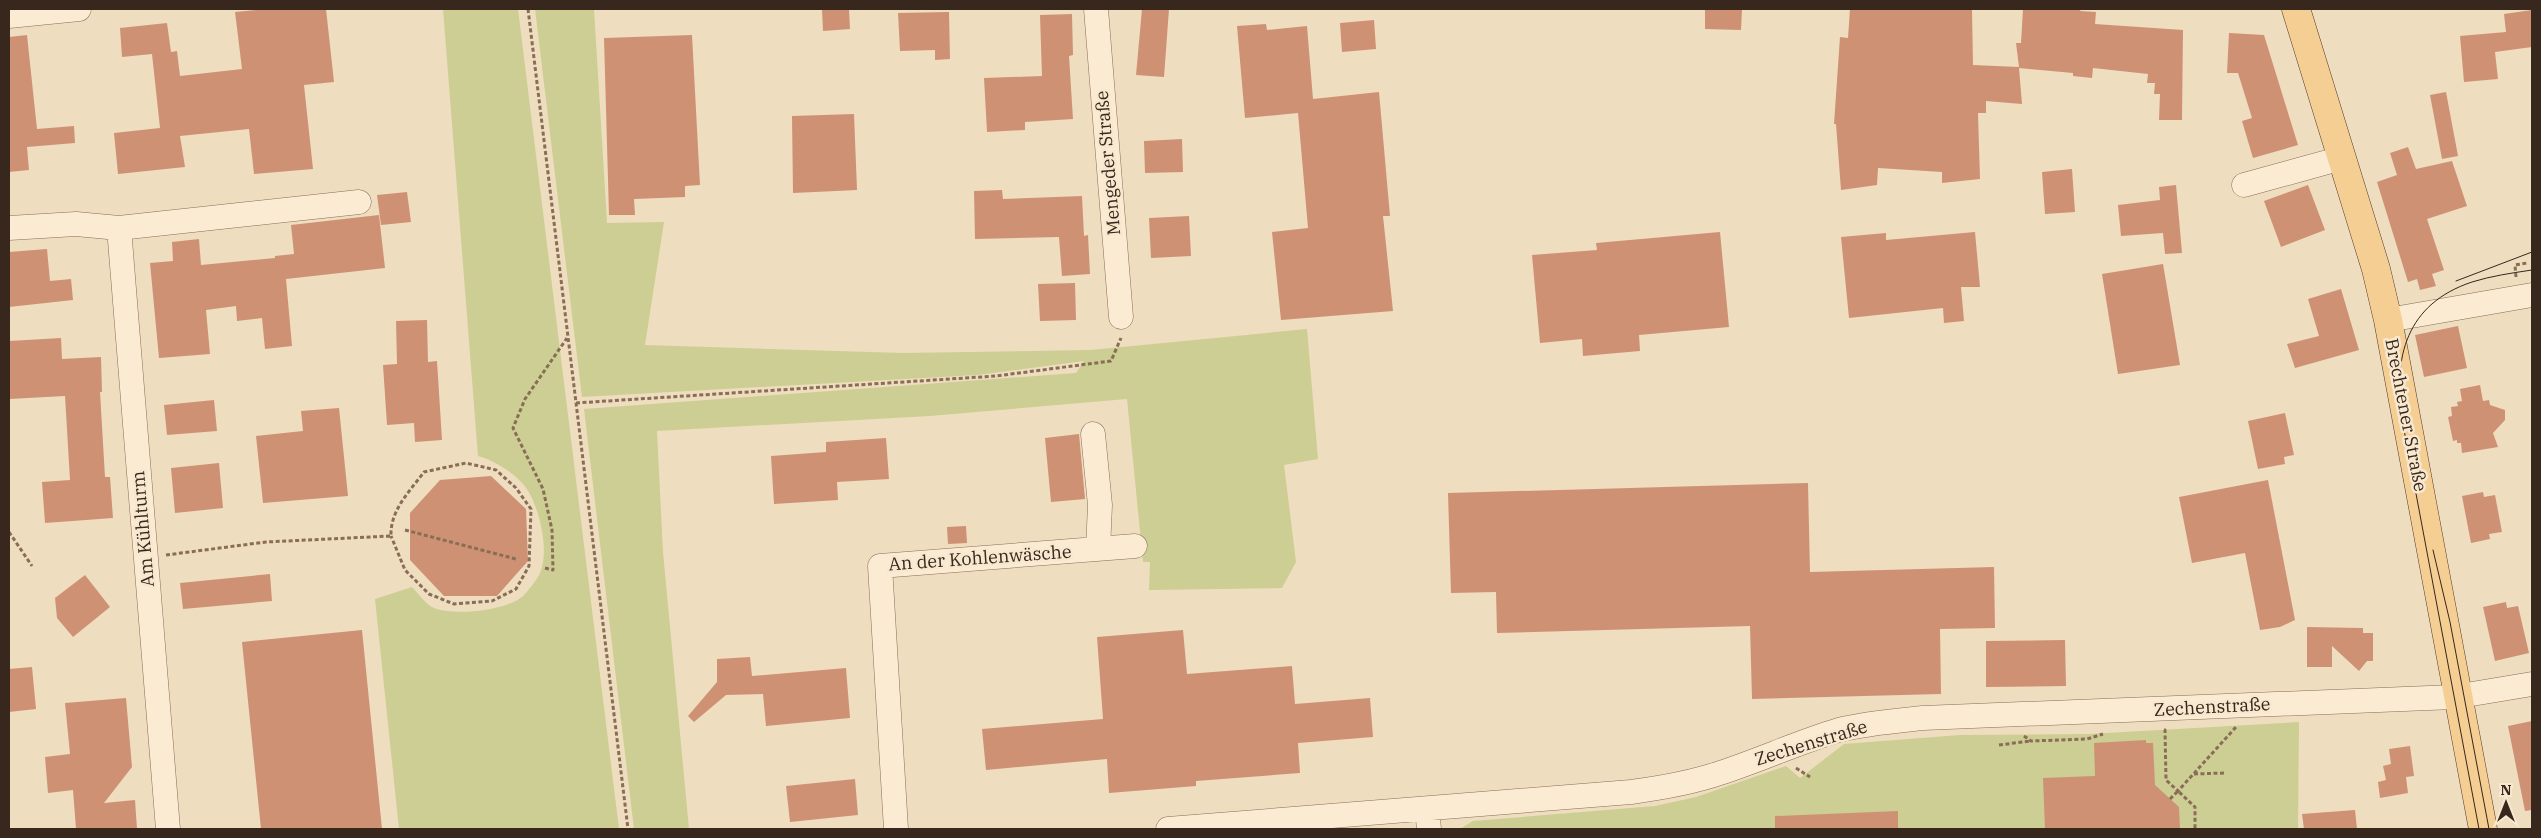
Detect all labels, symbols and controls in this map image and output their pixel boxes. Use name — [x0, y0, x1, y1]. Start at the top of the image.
street label: Mengeder Straße — [1090, 90, 1125, 236]
street label: Brechtener Straße — [2380, 336, 2433, 493]
street label: Am Kühlturm — [126, 470, 159, 588]
street label: An der Kohlenwäsche — [888, 540, 1072, 575]
street label: Zechenstraße — [2153, 692, 2271, 721]
street label: Zechenstraße — [1752, 714, 1870, 771]
north arrow — [2481, 778, 2531, 828]
text: N — [2500, 781, 2512, 799]

